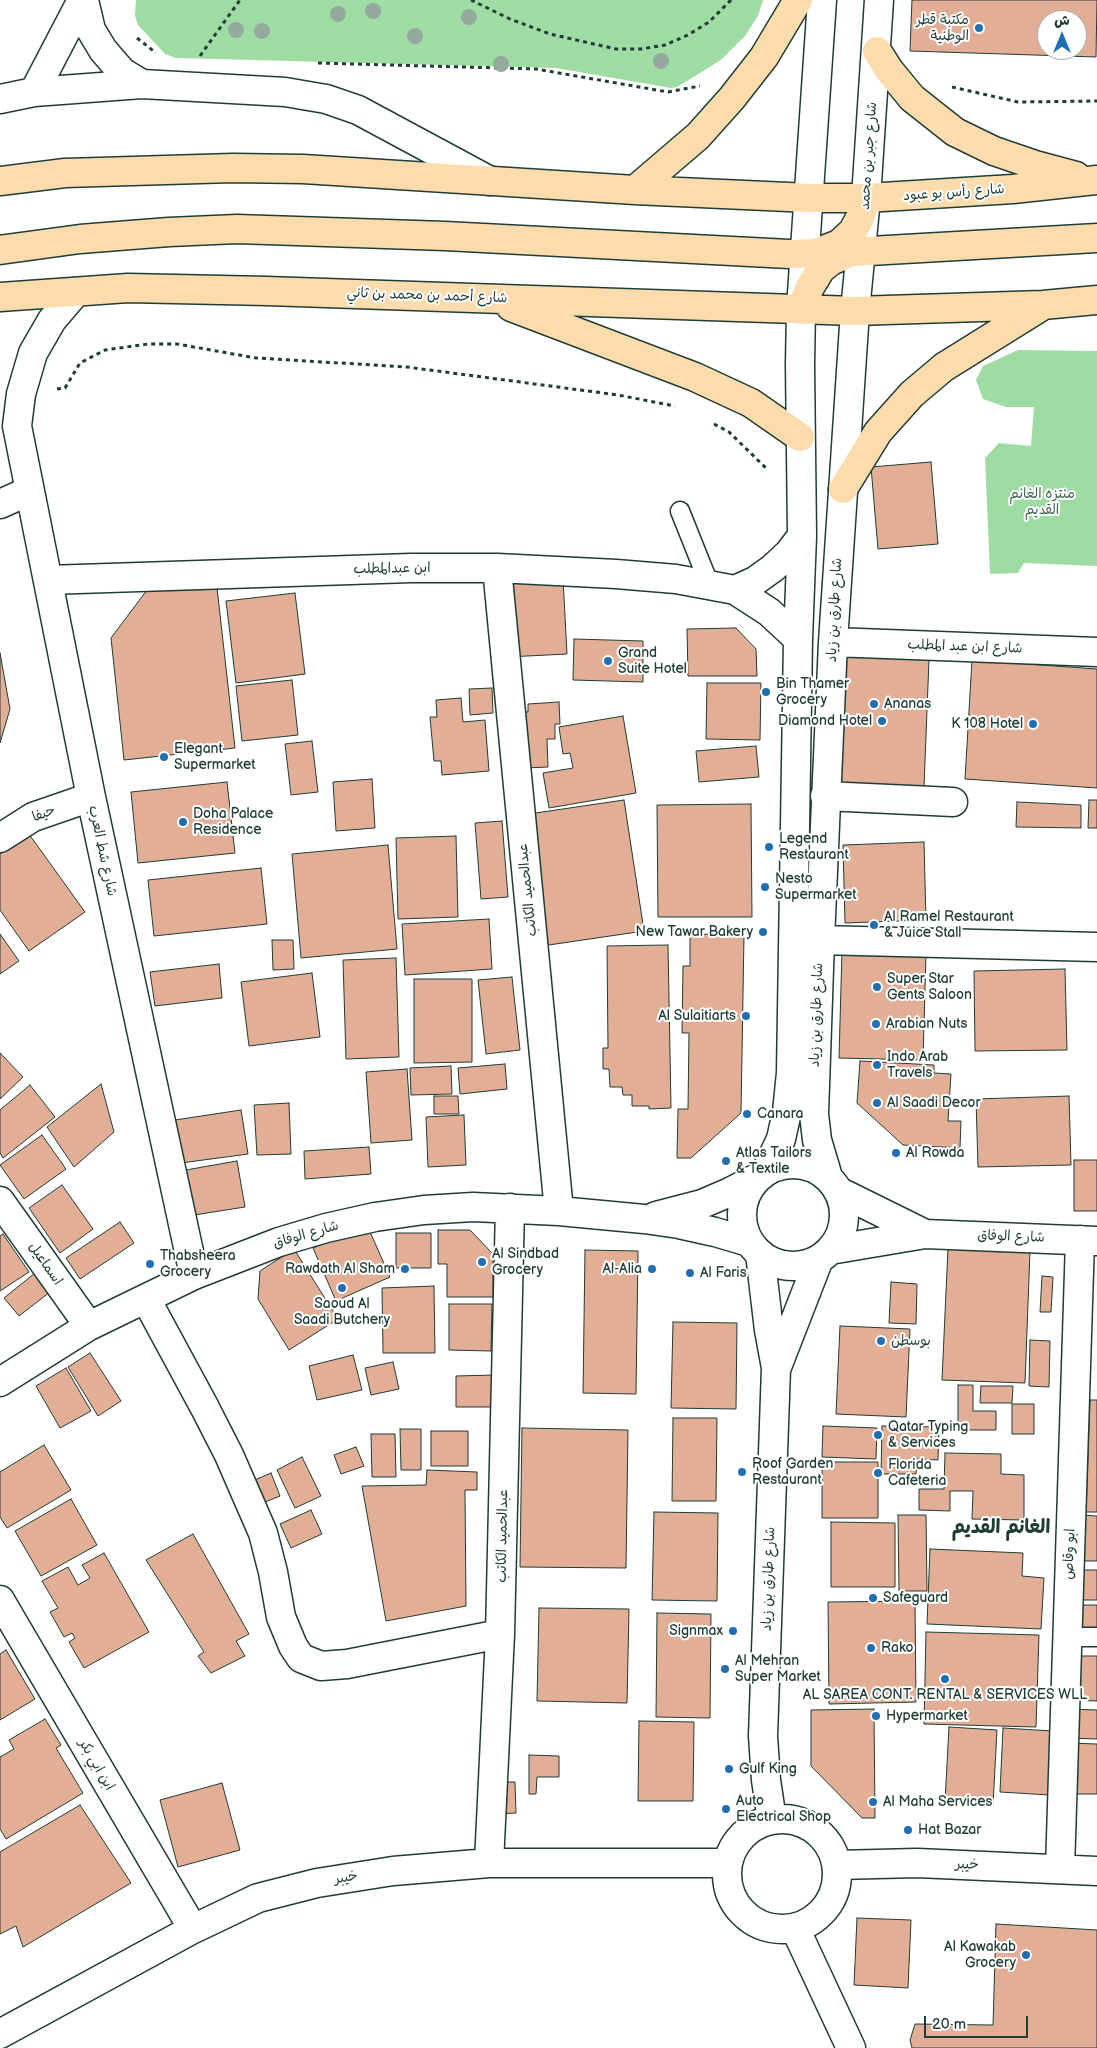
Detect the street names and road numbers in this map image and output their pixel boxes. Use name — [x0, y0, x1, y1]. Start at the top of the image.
street label: شارع جبر بن محمد — [857, 101, 881, 211]
street label: شارع رأس بو عبود — [903, 181, 1005, 205]
street label: شارع أحمد بن محمد بن ثاني — [346, 285, 508, 307]
street label: شارع طارق بن زياد — [824, 557, 846, 663]
street label: ابن عبدالمطلب — [353, 560, 431, 578]
street label: شارع ابن عبد المطلب — [907, 637, 1023, 657]
street label: حيفا — [30, 802, 58, 826]
street label: شارع شط العرب — [84, 804, 120, 898]
street label: عبدالحميد الكاتب — [515, 843, 541, 937]
street label: شارع طارق بن زياد — [807, 962, 827, 1068]
street label: شارع الوفاق — [271, 1218, 341, 1252]
street label: شارع الوفاق — [977, 1227, 1045, 1247]
street label: اسماعيل — [24, 1239, 66, 1289]
street label: عبدالحميد الكاتب — [494, 1489, 512, 1583]
street label: شارع طارق بن زياد — [759, 1526, 779, 1632]
street label: ابو وقاص — [1061, 1528, 1079, 1580]
street label: ابن ابي بكر — [75, 1736, 117, 1794]
street label: خيبر — [955, 1856, 979, 1874]
street label: خيبر — [333, 1868, 359, 1888]

